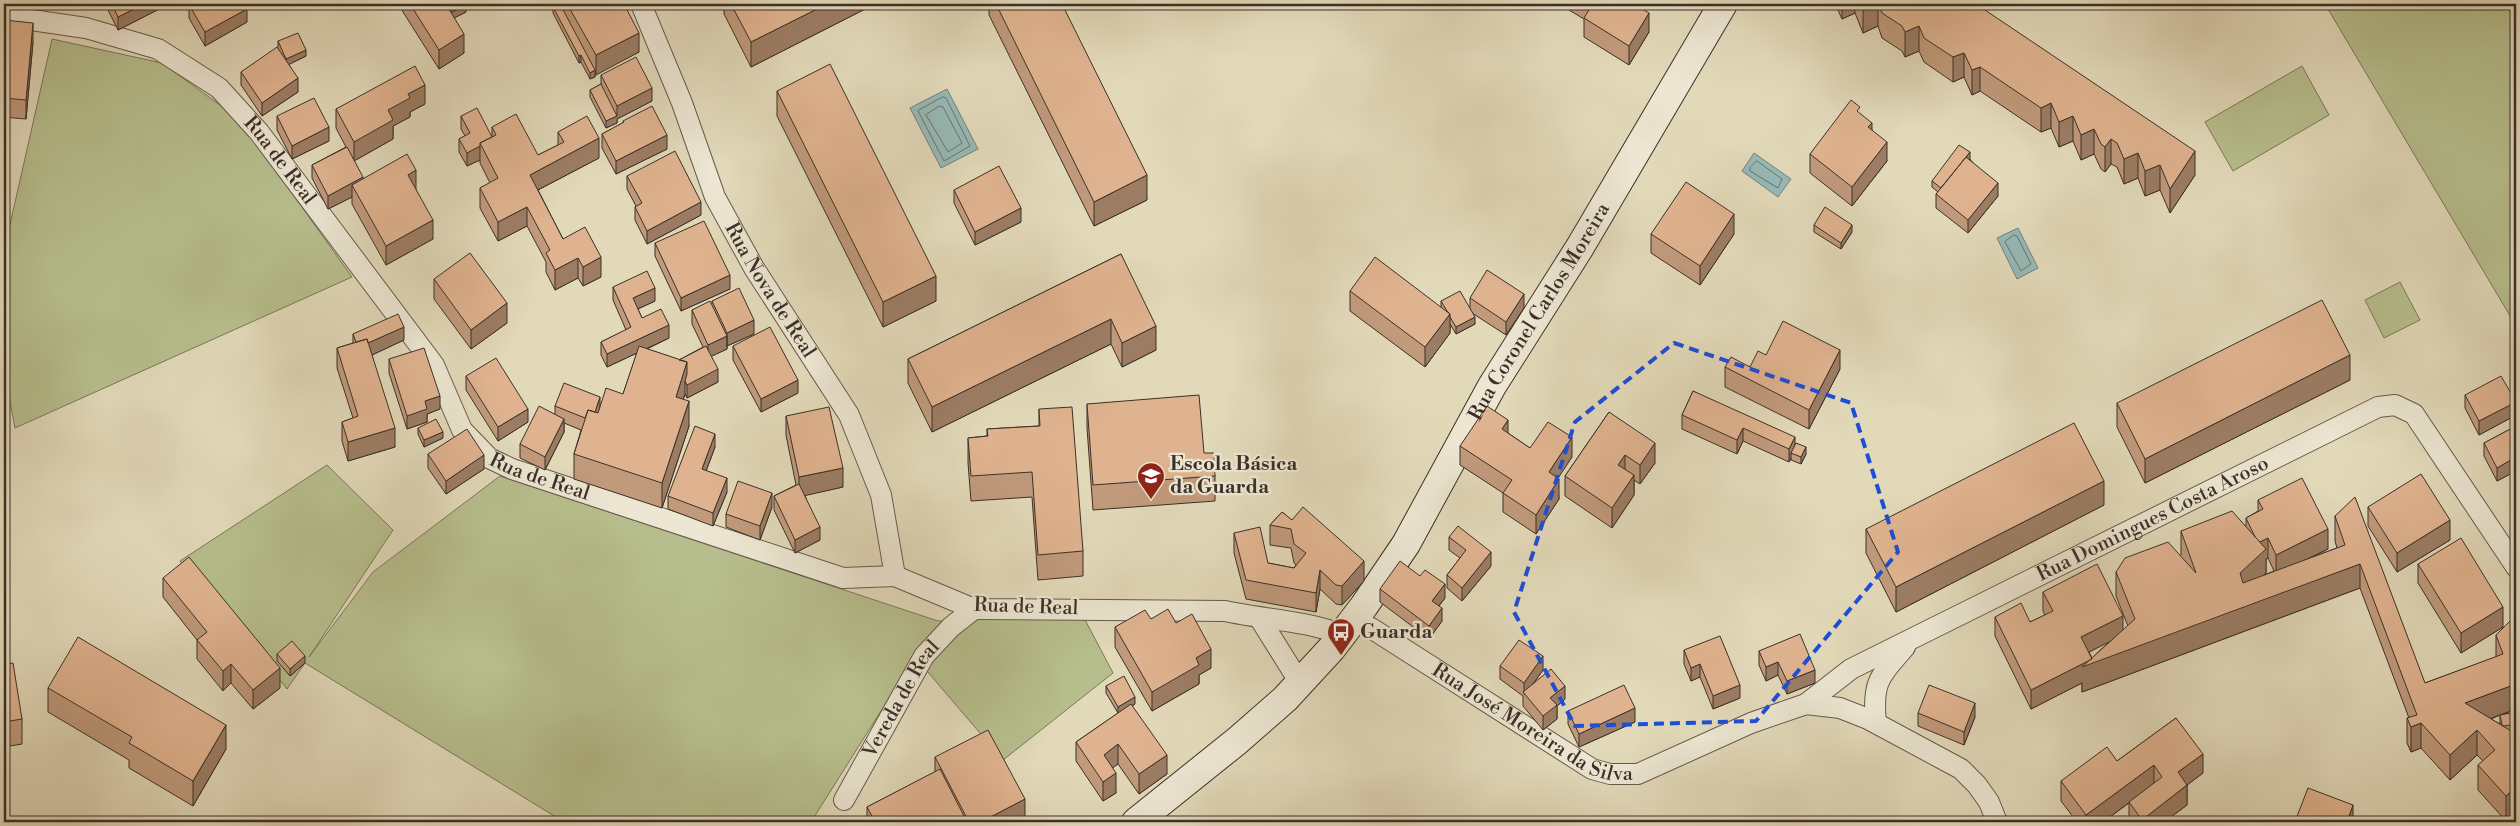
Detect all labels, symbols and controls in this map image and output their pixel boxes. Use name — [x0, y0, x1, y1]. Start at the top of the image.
street label: Rua de Real — [238, 111, 322, 210]
street label: Rua Coronel Carlos Moreira — [1463, 198, 1616, 425]
street label: Rua Nova de Real — [719, 218, 821, 363]
street label: Rua de Real — [485, 447, 593, 506]
street label: Rua Domingues Costa Aroso — [2033, 451, 2273, 587]
place label: Escola Básica da Guarda — [1170, 452, 1297, 500]
school or university icon: Escola Básica da Guarda — [1136, 461, 1166, 500]
street label: Rua de Real — [973, 593, 1079, 621]
bus stop icon: Guarda — [1326, 617, 1356, 656]
place label: Guarda — [1360, 620, 1433, 645]
street label: Vereda de Real — [857, 635, 945, 763]
street label: Rua José Moreira da Silva — [1427, 658, 1634, 787]

